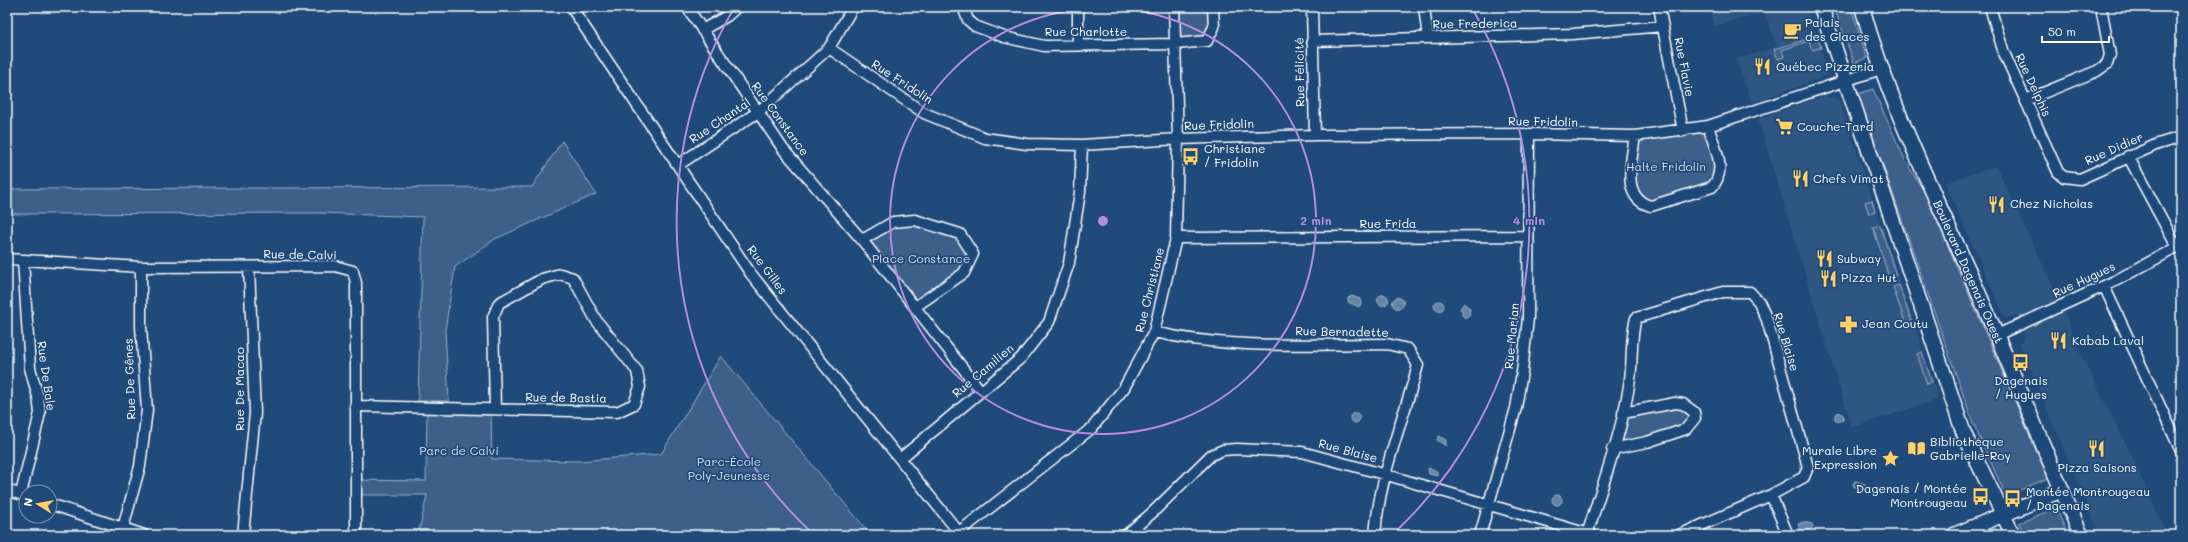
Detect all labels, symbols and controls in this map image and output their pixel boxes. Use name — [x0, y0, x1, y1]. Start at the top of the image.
street label: Rue Frederica — [1432, 14, 1518, 32]
place label: Palais des Glaces — [1805, 14, 1870, 44]
scale bar — [2042, 18, 2109, 44]
cafe icon: Palais des Glaces — [1782, 20, 1802, 40]
street label: Rue Charlotte — [1045, 23, 1127, 39]
text: 50 m — [2048, 23, 2076, 39]
street label: Rue Flavie — [1671, 36, 1699, 98]
street label: Rue Félicité — [1290, 37, 1308, 107]
street label: Rue Delphis — [2012, 50, 2056, 119]
street label: Rue Fridolin — [869, 55, 936, 107]
restaurant icon: Québec Pizzeria — [1753, 57, 1773, 77]
place label: Québec Pizzeria — [1776, 58, 1874, 74]
street label: Rue Constance — [749, 78, 813, 159]
street label: Rue Chantal — [686, 94, 753, 147]
street label: Rue Fridolin — [1508, 112, 1578, 130]
street label: Rue Fridolin — [1184, 115, 1254, 133]
supermarket icon: Couche-Tard — [1774, 117, 1794, 137]
place label: Couche-Tard — [1797, 118, 1874, 134]
street label: Rue Didier — [2082, 128, 2145, 168]
place label: Christiane / Fridolin — [1204, 140, 1265, 170]
bus stop icon: Christiane / Fridolin — [1181, 146, 1201, 166]
park label: Halte Fridolin — [1626, 158, 1706, 174]
restaurant icon: Chefs Vimat — [1790, 169, 1810, 189]
place label: Chefs Vimat — [1813, 170, 1884, 186]
restaurant icon: Chez Nicholas — [1987, 194, 2007, 214]
place label: Chez Nicholas — [2010, 195, 2093, 211]
street label: Boulevard Dagenais Ouest — [1930, 198, 2008, 346]
text: 2 min — [1300, 212, 1332, 228]
text: 4 min — [1513, 212, 1545, 228]
centre of rings — [1096, 214, 1110, 228]
street label: Rue Frida — [1359, 215, 1417, 231]
street label: Rue Gilles — [744, 242, 792, 297]
street label: Rue de Calvi — [263, 245, 337, 263]
street label: Rue Christiane — [1131, 246, 1167, 334]
restaurant icon: Subway — [1814, 249, 1834, 269]
park label: Place Constance — [872, 250, 970, 266]
place label: Subway — [1837, 250, 1881, 266]
street label: Rue Hugues — [2050, 258, 2118, 301]
restaurant icon: Pizza Hut — [1818, 268, 1838, 288]
place label: Pizza Hut — [1841, 269, 1897, 285]
street label: Rue Marian — [1500, 302, 1522, 370]
street label: Rue Blaise — [1770, 310, 1803, 373]
pharmacy icon: Jean Coutu — [1839, 314, 1859, 334]
place label: Jean Coutu — [1862, 315, 1928, 331]
street label: Rue Bernadette — [1295, 322, 1389, 340]
restaurant icon: Kabab Laval — [2049, 331, 2069, 351]
place label: Kabab Laval — [2072, 332, 2144, 348]
street label: Rue De Gênes — [120, 338, 138, 420]
street label: Rue De Bale — [34, 340, 60, 412]
street label: Rue Camilien — [948, 340, 1016, 401]
street label: Rue De Macao — [231, 347, 247, 431]
bus stop icon: Dagenais / Hugues — [2011, 352, 2031, 372]
place label: Dagenais / Hugues — [1994, 372, 2048, 402]
street label: Rue de Bastia — [525, 388, 607, 406]
place label: Bibliothèque Gabrielle-Roy — [1930, 433, 2011, 463]
street label: Rue Blaise — [1317, 434, 1380, 466]
library icon: Bibliothèque Gabrielle-Roy — [1907, 439, 1927, 459]
restaurant icon: Pizza Saisons — [2087, 439, 2107, 459]
park label: Parc de Calvi — [419, 442, 499, 458]
place label: Murale Libre Expression — [1802, 442, 1877, 472]
place icon: Murale Libre Expression — [1880, 448, 1900, 468]
park label: Parc-École Poly-Jeunesse — [688, 453, 770, 483]
place label: Pizza Saisons — [2058, 459, 2137, 475]
place label: Dagenais / Montée Montrougeau — [1856, 480, 1967, 510]
place label: Montée Montrougeau / Dagenais — [2026, 483, 2150, 513]
north arrow — [18, 484, 58, 524]
bus stop icon: Dagenais / Montée Montrougeau — [1970, 486, 1990, 506]
bus stop icon: Montée Montrougeau / Dagenais — [2003, 489, 2023, 509]
text: N — [20, 496, 36, 508]

